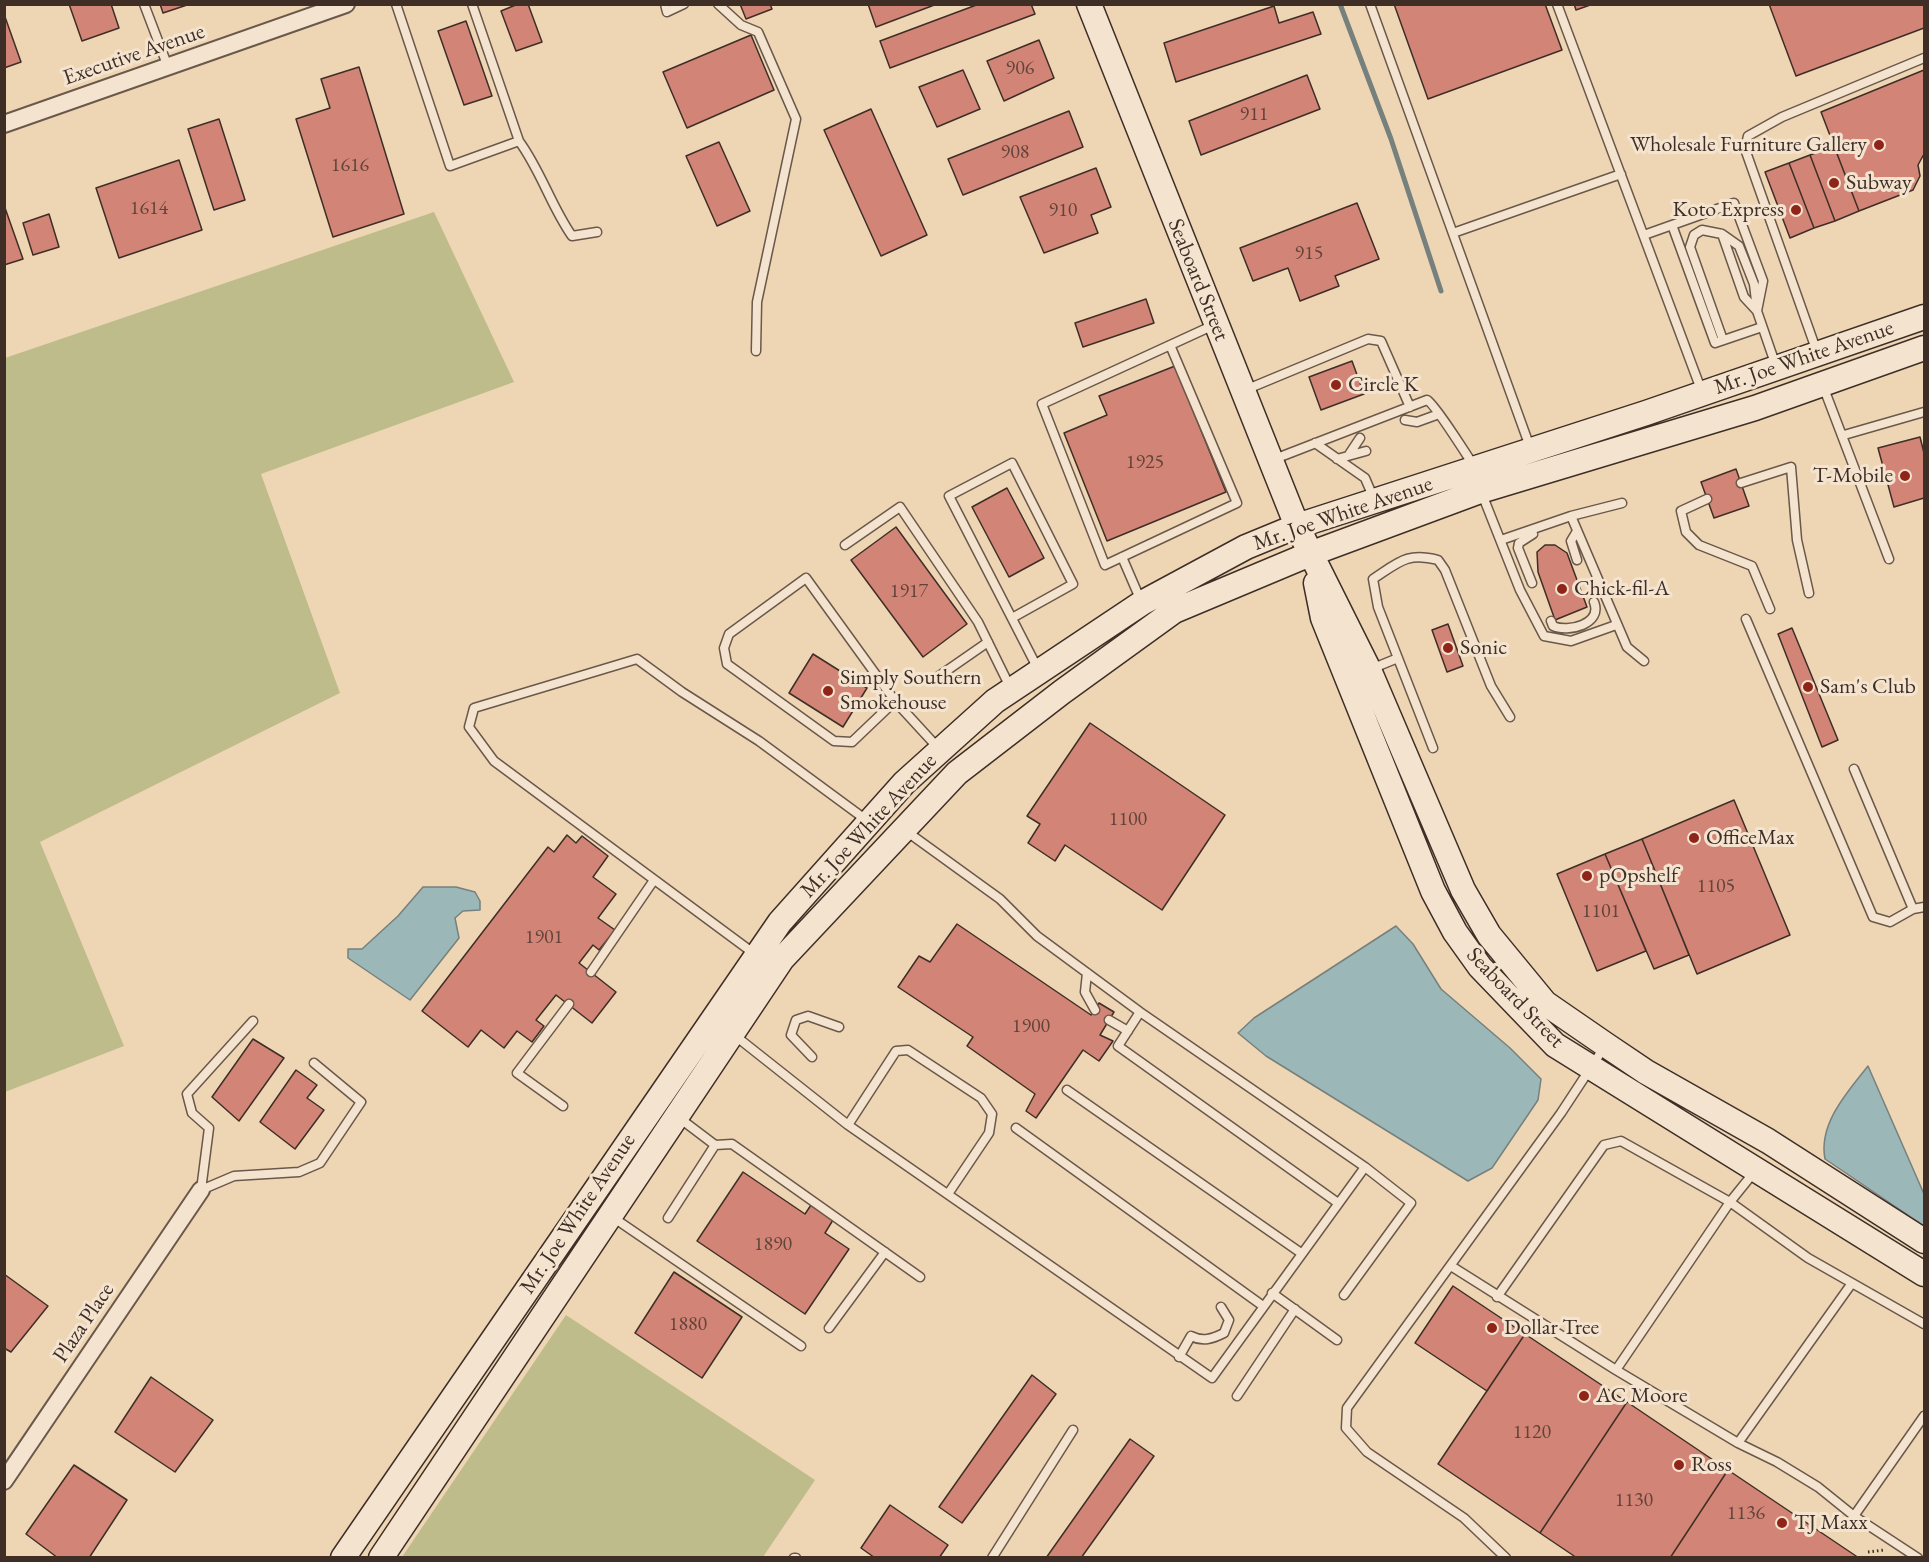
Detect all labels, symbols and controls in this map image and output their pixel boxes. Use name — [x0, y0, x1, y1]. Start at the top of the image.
street label: Executive Avenue — [60, 18, 208, 92]
house number: 906 — [1006, 57, 1034, 81]
house number: 911 — [1240, 103, 1268, 127]
place label: Wholesale Furniture Gallery — [1630, 132, 1867, 158]
marker: Wholesale Furniture Gallery — [1872, 138, 1886, 152]
house number: 908 — [1001, 141, 1029, 165]
house number: 1616 — [331, 154, 369, 178]
place label: Subway — [1846, 170, 1912, 196]
marker: Subway — [1827, 176, 1841, 190]
house number: 1614 — [130, 197, 168, 221]
place label: Koto Express — [1673, 197, 1784, 223]
house number: 910 — [1049, 199, 1077, 223]
marker: Koto Express — [1789, 203, 1803, 217]
street label: Seaboard Street — [1162, 215, 1234, 345]
house number: 915 — [1295, 242, 1323, 266]
street label: Mr. Joe White Avenue — [1711, 315, 1897, 401]
place label: Circle K — [1348, 372, 1419, 398]
marker: Circle K — [1329, 378, 1343, 392]
house number: 1925 — [1126, 451, 1164, 475]
place label: T-Mobile — [1813, 463, 1893, 489]
marker: T-Mobile — [1898, 469, 1912, 483]
street label: Mr. Joe White Avenue — [1250, 471, 1436, 557]
place label: Chick-fil-A — [1574, 576, 1670, 602]
house number: 1917 — [890, 580, 928, 604]
marker: Chick-fil-A — [1555, 582, 1569, 596]
place label: Sonic — [1460, 635, 1507, 661]
marker: Sonic — [1441, 641, 1455, 655]
place label: Simply Southern Smokehouse — [840, 665, 982, 716]
place label: Sam's Club — [1820, 674, 1916, 700]
marker: Sam's Club — [1801, 680, 1815, 694]
marker: Simply Southern Smokehouse — [821, 684, 835, 698]
street label: Mr. Joe White Avenue — [795, 748, 943, 904]
house number: 1100 — [1109, 808, 1147, 832]
place label: OfficeMax — [1706, 825, 1795, 851]
marker: OfficeMax — [1687, 831, 1701, 845]
place label: pOpshelf — [1599, 863, 1678, 889]
marker: pOpshelf — [1580, 869, 1594, 883]
house number: 1105 — [1697, 875, 1735, 899]
house number: 1101 — [1582, 900, 1620, 924]
house number: 1901 — [525, 926, 563, 950]
street label: Seaboard Street — [1461, 942, 1569, 1054]
house number: 1900 — [1012, 1015, 1050, 1039]
street label: Mr. Joe White Avenue — [515, 1129, 641, 1299]
house number: 1890 — [754, 1233, 792, 1257]
street label: Plaza Place — [48, 1278, 120, 1368]
house number: 1880 — [669, 1313, 707, 1337]
place label: Dollar Tree — [1504, 1315, 1599, 1341]
marker: Dollar Tree — [1485, 1321, 1499, 1335]
place label: AC Moore — [1596, 1383, 1688, 1409]
marker: AC Moore — [1577, 1389, 1591, 1403]
house number: 1120 — [1513, 1421, 1551, 1445]
place label: Ross — [1691, 1452, 1732, 1478]
marker: Ross — [1672, 1458, 1686, 1472]
house number: 1130 — [1615, 1489, 1653, 1513]
house number: 1136 — [1727, 1502, 1765, 1526]
place label: TJ Maxx — [1794, 1510, 1868, 1536]
marker: TJ Maxx — [1775, 1516, 1789, 1530]

